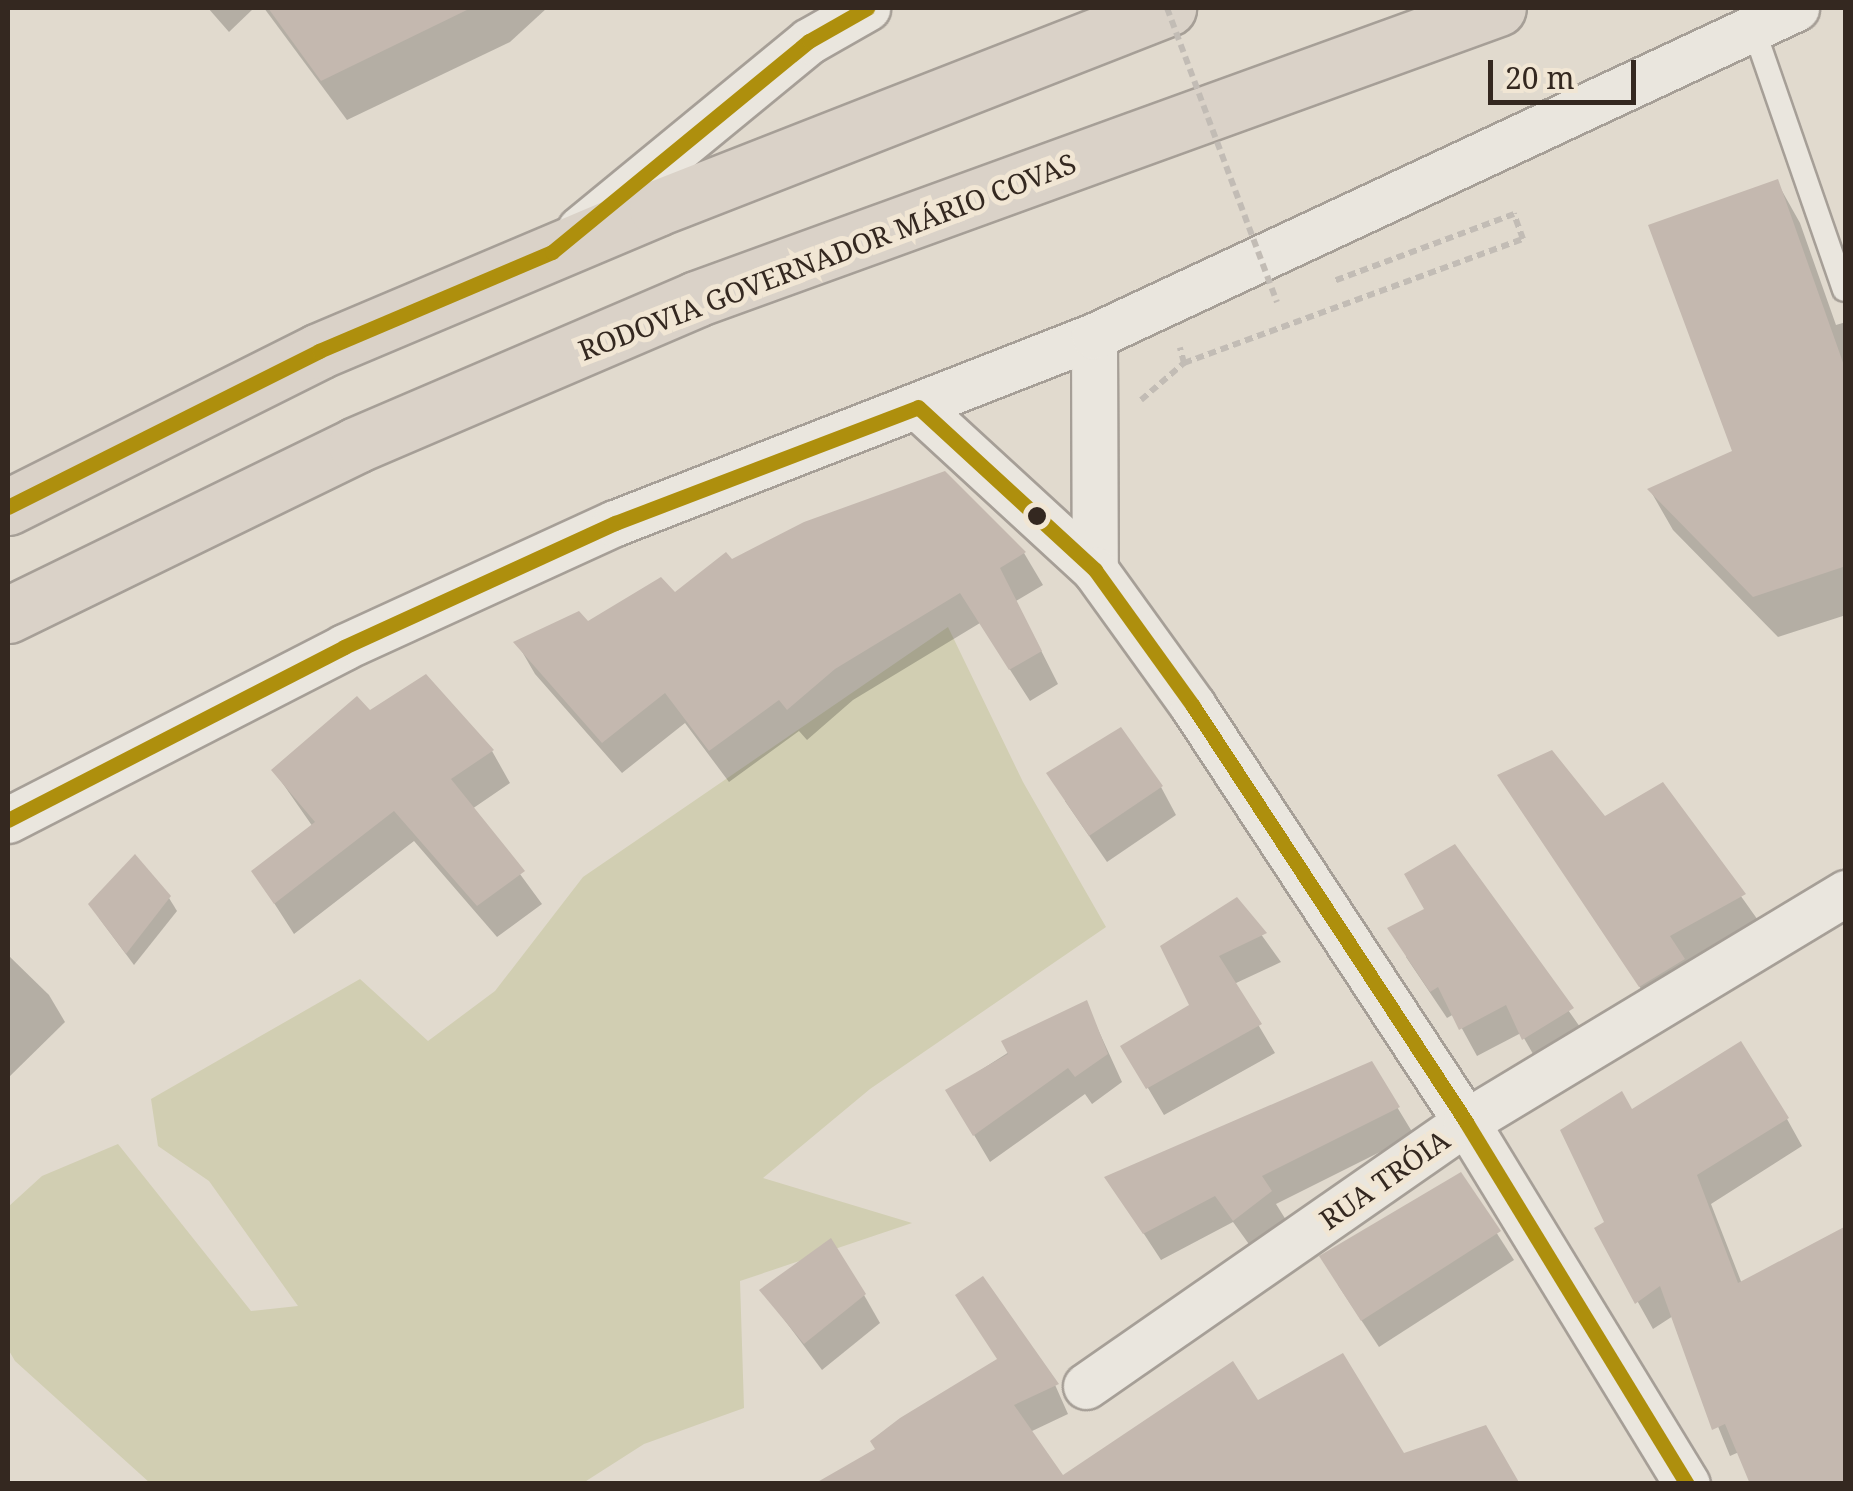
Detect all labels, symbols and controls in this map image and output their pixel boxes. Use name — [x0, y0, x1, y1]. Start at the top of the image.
scale bar — [1493, 40, 1640, 102]
text: 20 m — [1505, 57, 1575, 98]
street label: RODOVIA GOVERNADOR MÁRIO COVAS — [574, 145, 1080, 367]
unlabelled marker — [1027, 506, 1047, 526]
street label: RUA TRÓIA — [1313, 1122, 1455, 1236]

